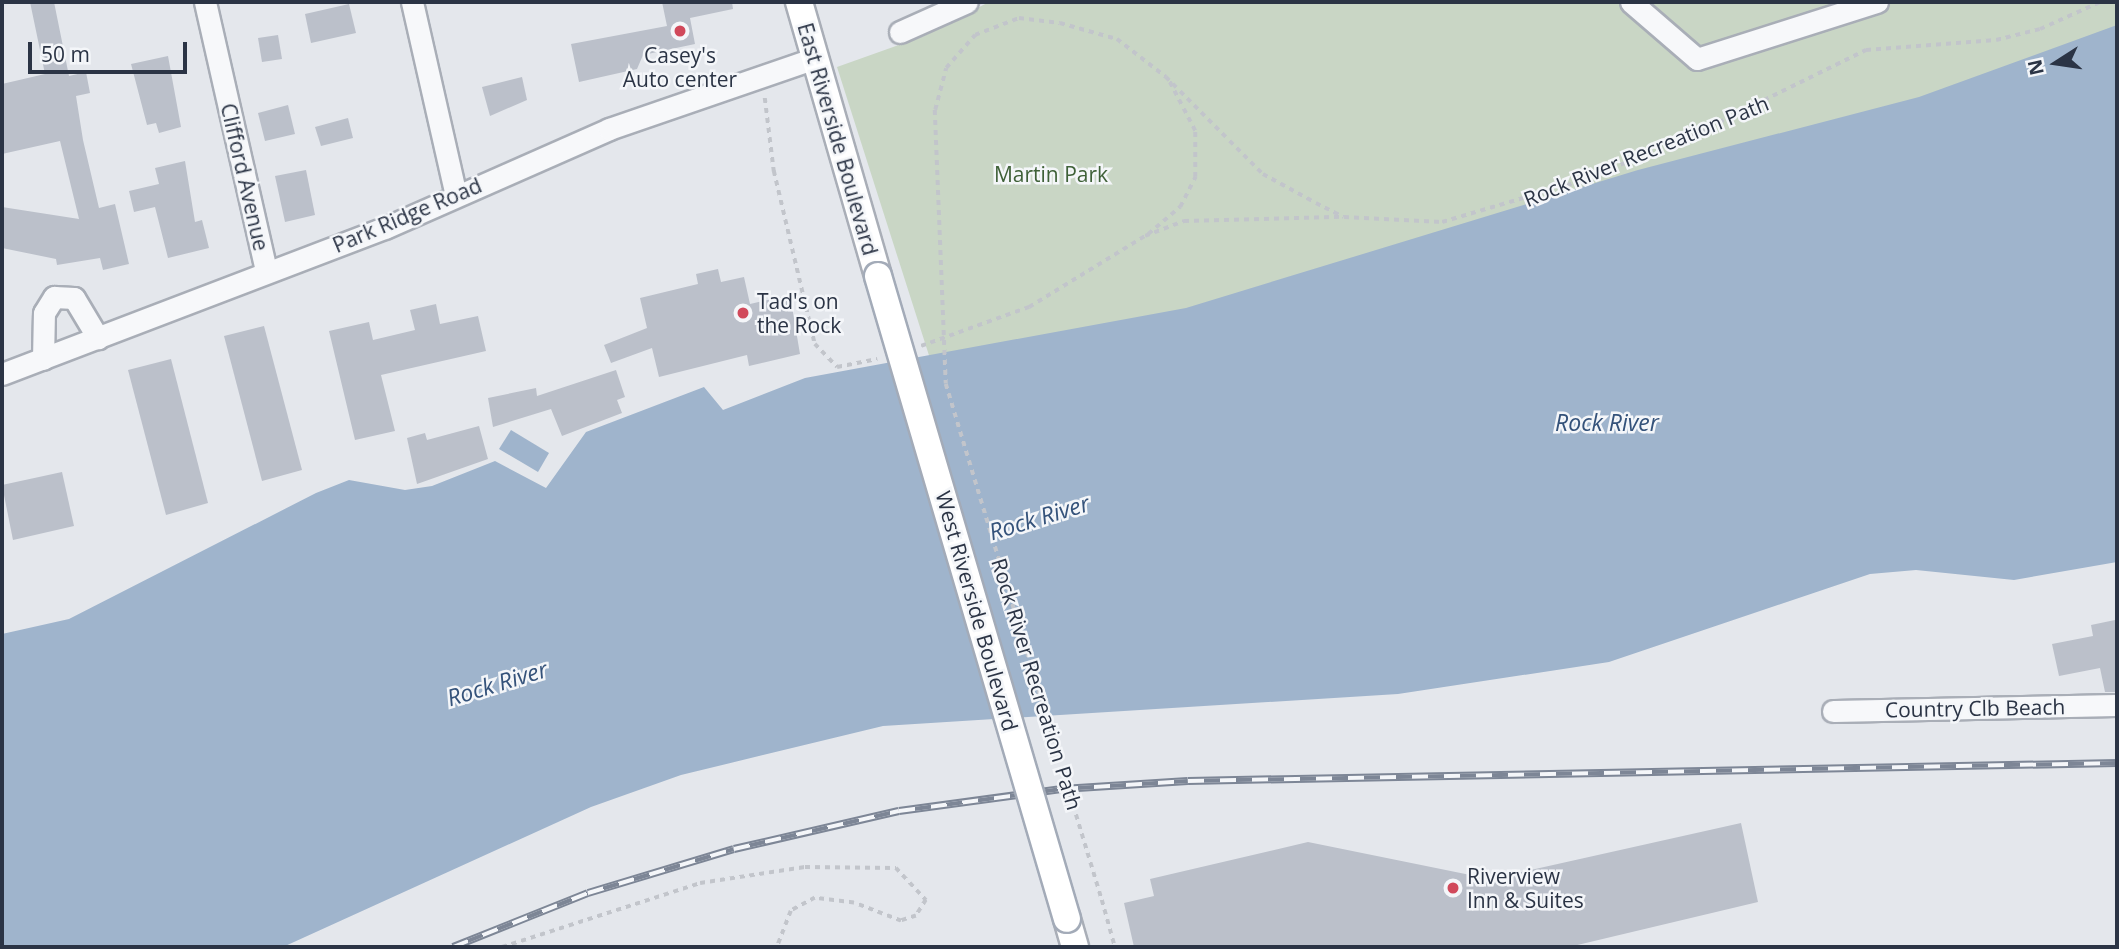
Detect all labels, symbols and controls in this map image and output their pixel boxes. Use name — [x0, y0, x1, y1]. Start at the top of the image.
street label: East Riverside Boulevard — [793, 20, 883, 258]
marker: Casey's Auto center — [672, 23, 688, 39]
scale bar — [32, 28, 191, 72]
north arrow — [2021, 28, 2091, 98]
text: 50 m — [41, 40, 90, 68]
place label: Casey's Auto center — [623, 42, 737, 92]
text: N — [2021, 57, 2050, 78]
street label: Rock River Recreation Path — [1520, 90, 1772, 212]
street label: Clifford Avenue — [216, 101, 274, 253]
park label: Martin Park — [994, 161, 1108, 187]
street label: Park Ridge Road — [329, 172, 485, 258]
place label: Tad's on the Rock — [757, 288, 841, 338]
marker: Tad's on the Rock — [735, 305, 751, 321]
water label: Rock River — [1555, 408, 1659, 436]
street label: West Riverside Boulevard — [931, 488, 1023, 734]
water label: Rock River — [985, 489, 1093, 545]
street label: Rock River Recreation Path — [987, 555, 1087, 813]
water label: Rock River — [443, 655, 551, 711]
street label: Country Clb Beach — [1885, 694, 2065, 722]
place label: Riverview Inn & Suites — [1467, 863, 1584, 913]
marker: Riverview Inn & Suites — [1445, 880, 1461, 896]

